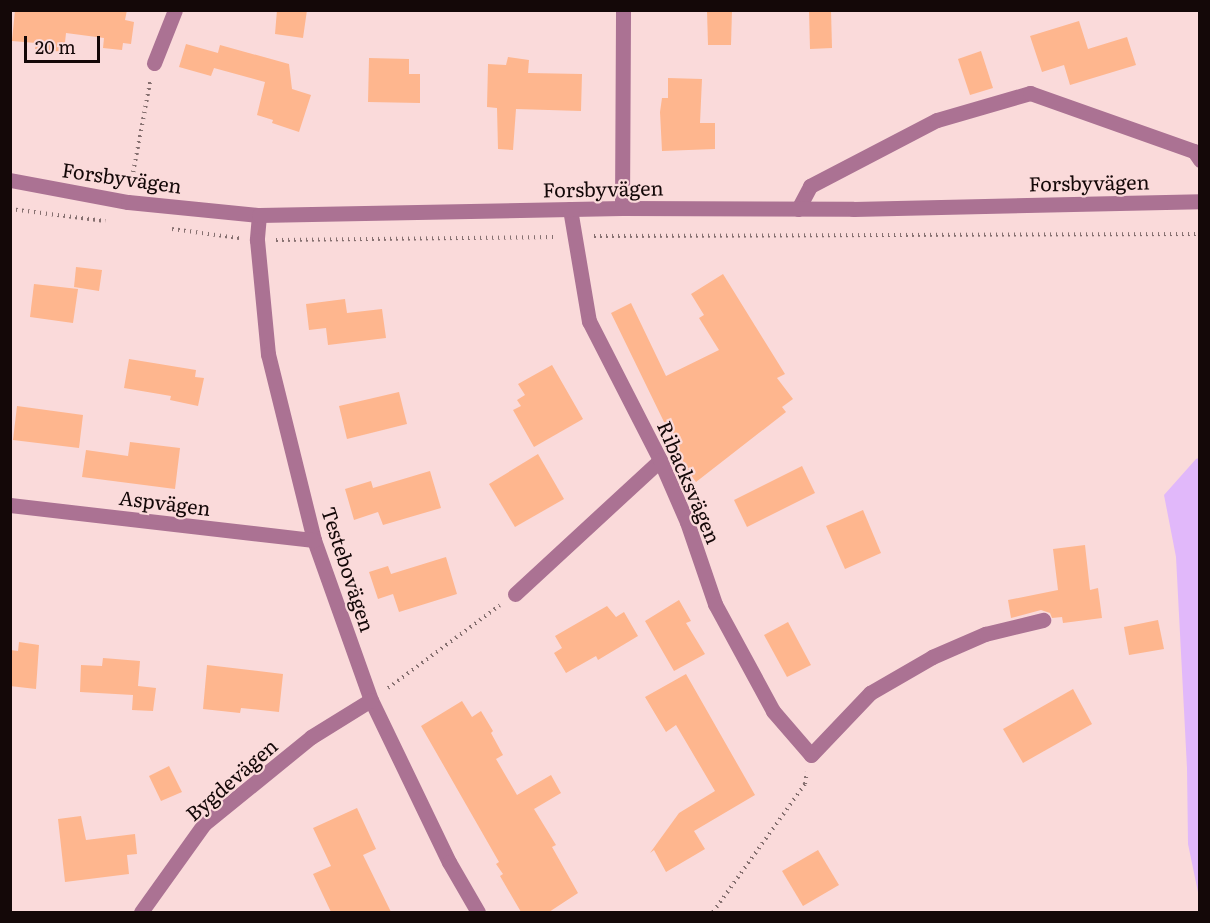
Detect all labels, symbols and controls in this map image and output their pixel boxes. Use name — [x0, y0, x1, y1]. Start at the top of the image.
scale bar — [27, 24, 104, 62]
text: 20 m — [35, 33, 76, 60]
street label: Forsbyvägen — [60, 157, 184, 197]
street label: Forsbyvägen — [1028, 169, 1150, 195]
street label: Forsbyvägen — [542, 175, 664, 201]
street label: Ribacksvägen — [653, 417, 727, 547]
street label: Aspvägen — [118, 484, 212, 520]
street label: Testebovägen — [317, 503, 381, 635]
street label: Bygdevägen — [180, 733, 282, 825]

